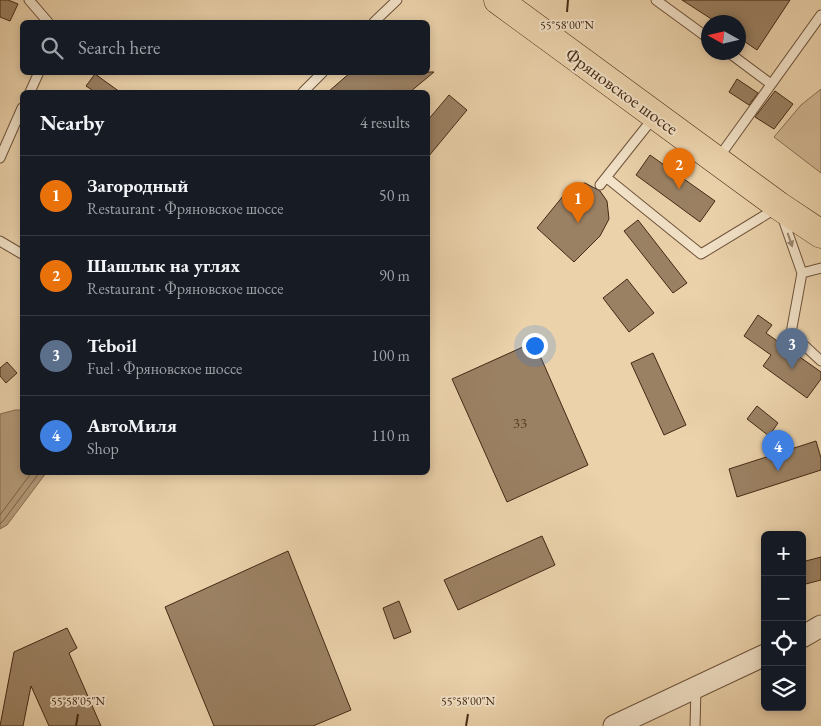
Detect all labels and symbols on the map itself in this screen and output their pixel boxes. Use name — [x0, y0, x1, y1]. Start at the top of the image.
north arrow — [701, 15, 746, 60]
text: 55°58'00"N — [540, 17, 594, 33]
street label: Фряновское шоссе — [561, 42, 683, 140]
pin: 2 — [663, 148, 695, 189]
pin: 1 — [562, 182, 594, 223]
one-way arrow — [787, 232, 795, 247]
pin: 3 — [776, 328, 808, 369]
your location — [522, 333, 548, 359]
house number: 33 — [513, 413, 527, 432]
pin: 4 — [762, 430, 794, 471]
text: 55°58'05"N — [51, 693, 105, 709]
text: 55°58'00"N — [441, 693, 495, 709]

